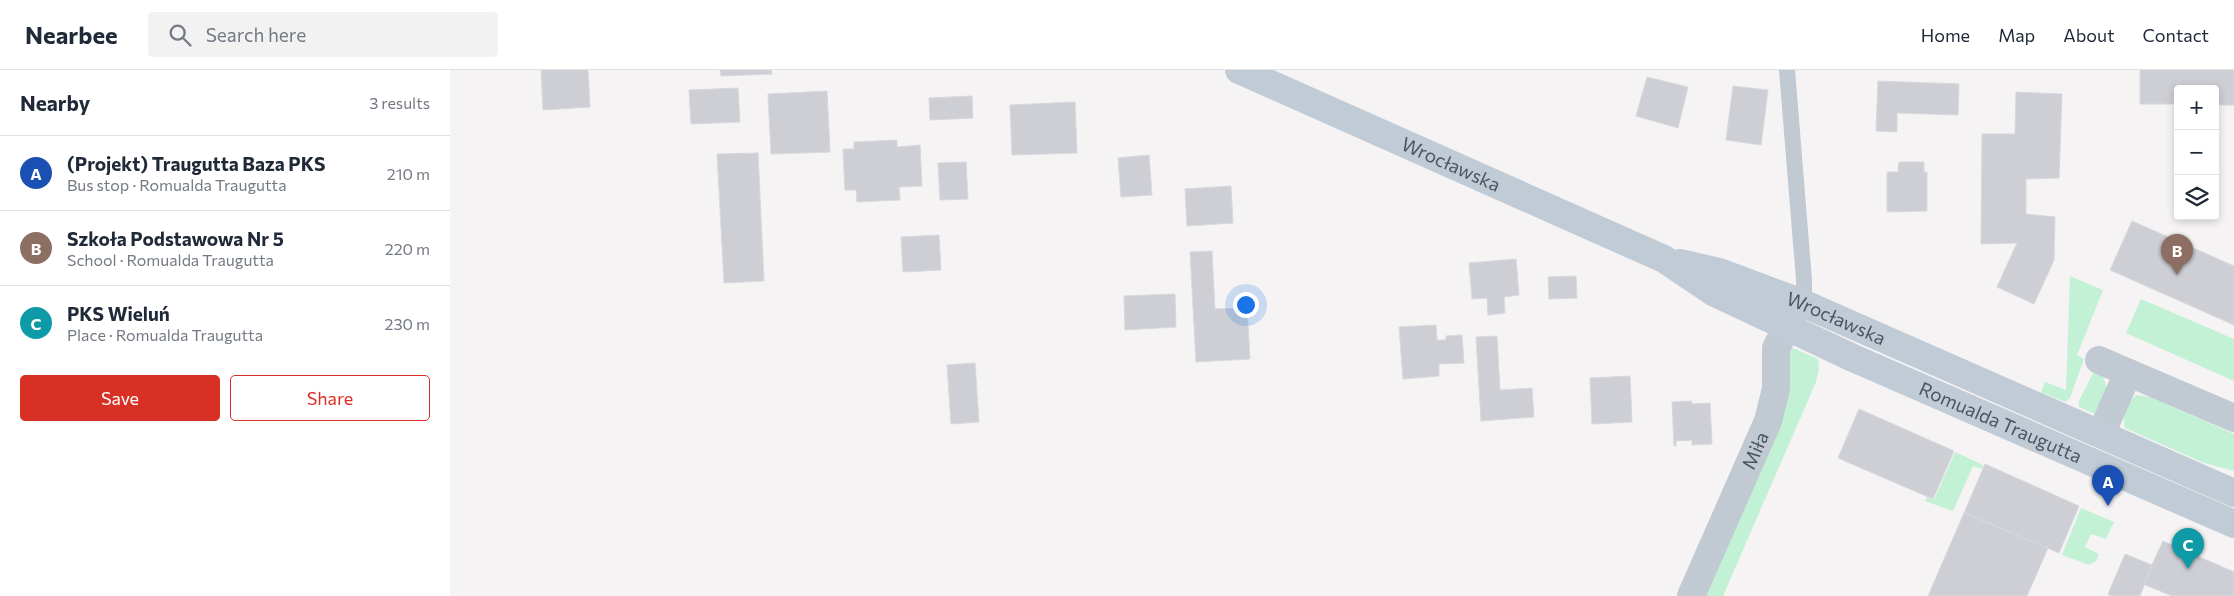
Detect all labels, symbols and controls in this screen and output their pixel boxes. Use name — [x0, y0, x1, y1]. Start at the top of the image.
search box — [148, 12, 498, 57]
text: Nearbee — [25, 20, 118, 49]
icon: search — [166, 21, 194, 49]
text: Search here — [206, 23, 306, 46]
text: Home — [1921, 24, 1970, 46]
text: Map — [1998, 24, 2035, 46]
text: About — [2063, 24, 2115, 46]
text: Contact — [2143, 24, 2209, 46]
map controls — [2174, 85, 2219, 220]
button: + — [2174, 85, 2219, 130]
text: Nearby — [20, 90, 90, 115]
text: 3 results — [369, 93, 430, 112]
button: − — [2174, 130, 2219, 175]
street label: Wrocławska — [1398, 132, 1504, 196]
text: (Projekt) Traugutta Baza PKS — [67, 152, 325, 175]
text: A — [30, 164, 42, 183]
text: 210 m — [387, 164, 430, 183]
text: Bus stop · Romualda Traugutta — [67, 175, 287, 194]
button: layers — [2174, 175, 2219, 220]
text: Szkoła Podstawowa Nr 5 — [67, 227, 284, 250]
pin: B — [2161, 234, 2193, 275]
text: B — [31, 239, 41, 258]
text: 220 m — [385, 239, 430, 258]
text: School · Romualda Traugutta — [67, 250, 274, 269]
street label: Wrocławska — [1784, 286, 1890, 349]
your location — [1233, 292, 1259, 318]
text: PKS Wieluń — [67, 302, 170, 325]
text: C — [31, 314, 41, 333]
text: 230 m — [385, 314, 430, 333]
text: Place · Romualda Traugutta — [67, 325, 263, 344]
button: Save — [20, 375, 220, 421]
button: Share — [230, 375, 430, 421]
street label: Romualda Traugutta — [1916, 376, 2086, 467]
street label: Miła — [1736, 428, 1773, 473]
pin: A — [2092, 465, 2124, 506]
pin: C — [2172, 528, 2204, 569]

